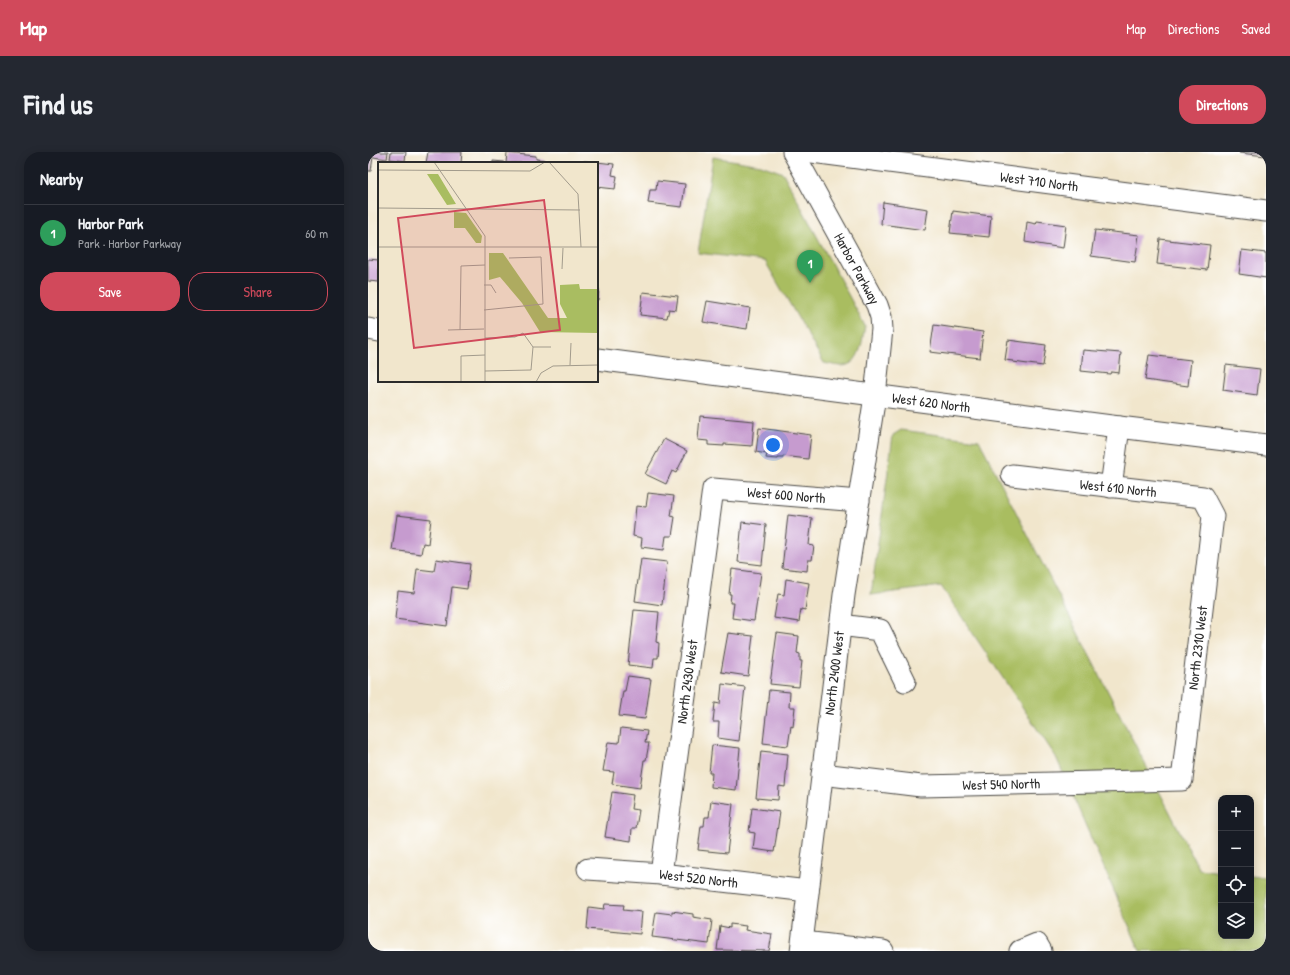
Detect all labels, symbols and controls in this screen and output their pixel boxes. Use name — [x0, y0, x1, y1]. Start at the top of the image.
text: Map — [20, 15, 47, 41]
text: Map — [1126, 19, 1146, 38]
text: Directions — [1168, 19, 1219, 38]
text: Saved — [1241, 19, 1270, 38]
text: Find us — [24, 85, 93, 123]
button: Directions — [1179, 85, 1266, 124]
inset map — [378, 162, 598, 382]
text: Nearby — [40, 167, 83, 190]
street label: West 710 North — [999, 167, 1079, 196]
text: Harbor Park — [78, 213, 143, 234]
text: 1 — [51, 224, 55, 242]
text: 60 m — [305, 224, 328, 242]
street label: Harbor Parkway — [830, 229, 885, 308]
text: Park · Harbor Parkway — [78, 234, 181, 252]
pin: 1 — [797, 250, 823, 283]
button: Save — [40, 272, 180, 311]
button: Share — [188, 272, 328, 311]
street label: West 620 North — [891, 388, 972, 417]
your location — [763, 435, 783, 455]
street label: West 610 North — [1079, 474, 1157, 501]
street label: West 600 North — [747, 482, 826, 507]
street label: North 2310 West — [1183, 604, 1211, 691]
street label: North 2400 West — [819, 630, 848, 716]
street label: North 2430 West — [671, 638, 702, 725]
street label: West 540 North — [962, 773, 1040, 794]
map controls — [1218, 795, 1254, 939]
button: + — [1218, 795, 1254, 831]
button: − — [1218, 831, 1254, 867]
street label: West 520 North — [658, 864, 739, 892]
button: locate — [1218, 867, 1254, 903]
button: layers — [1218, 903, 1254, 939]

